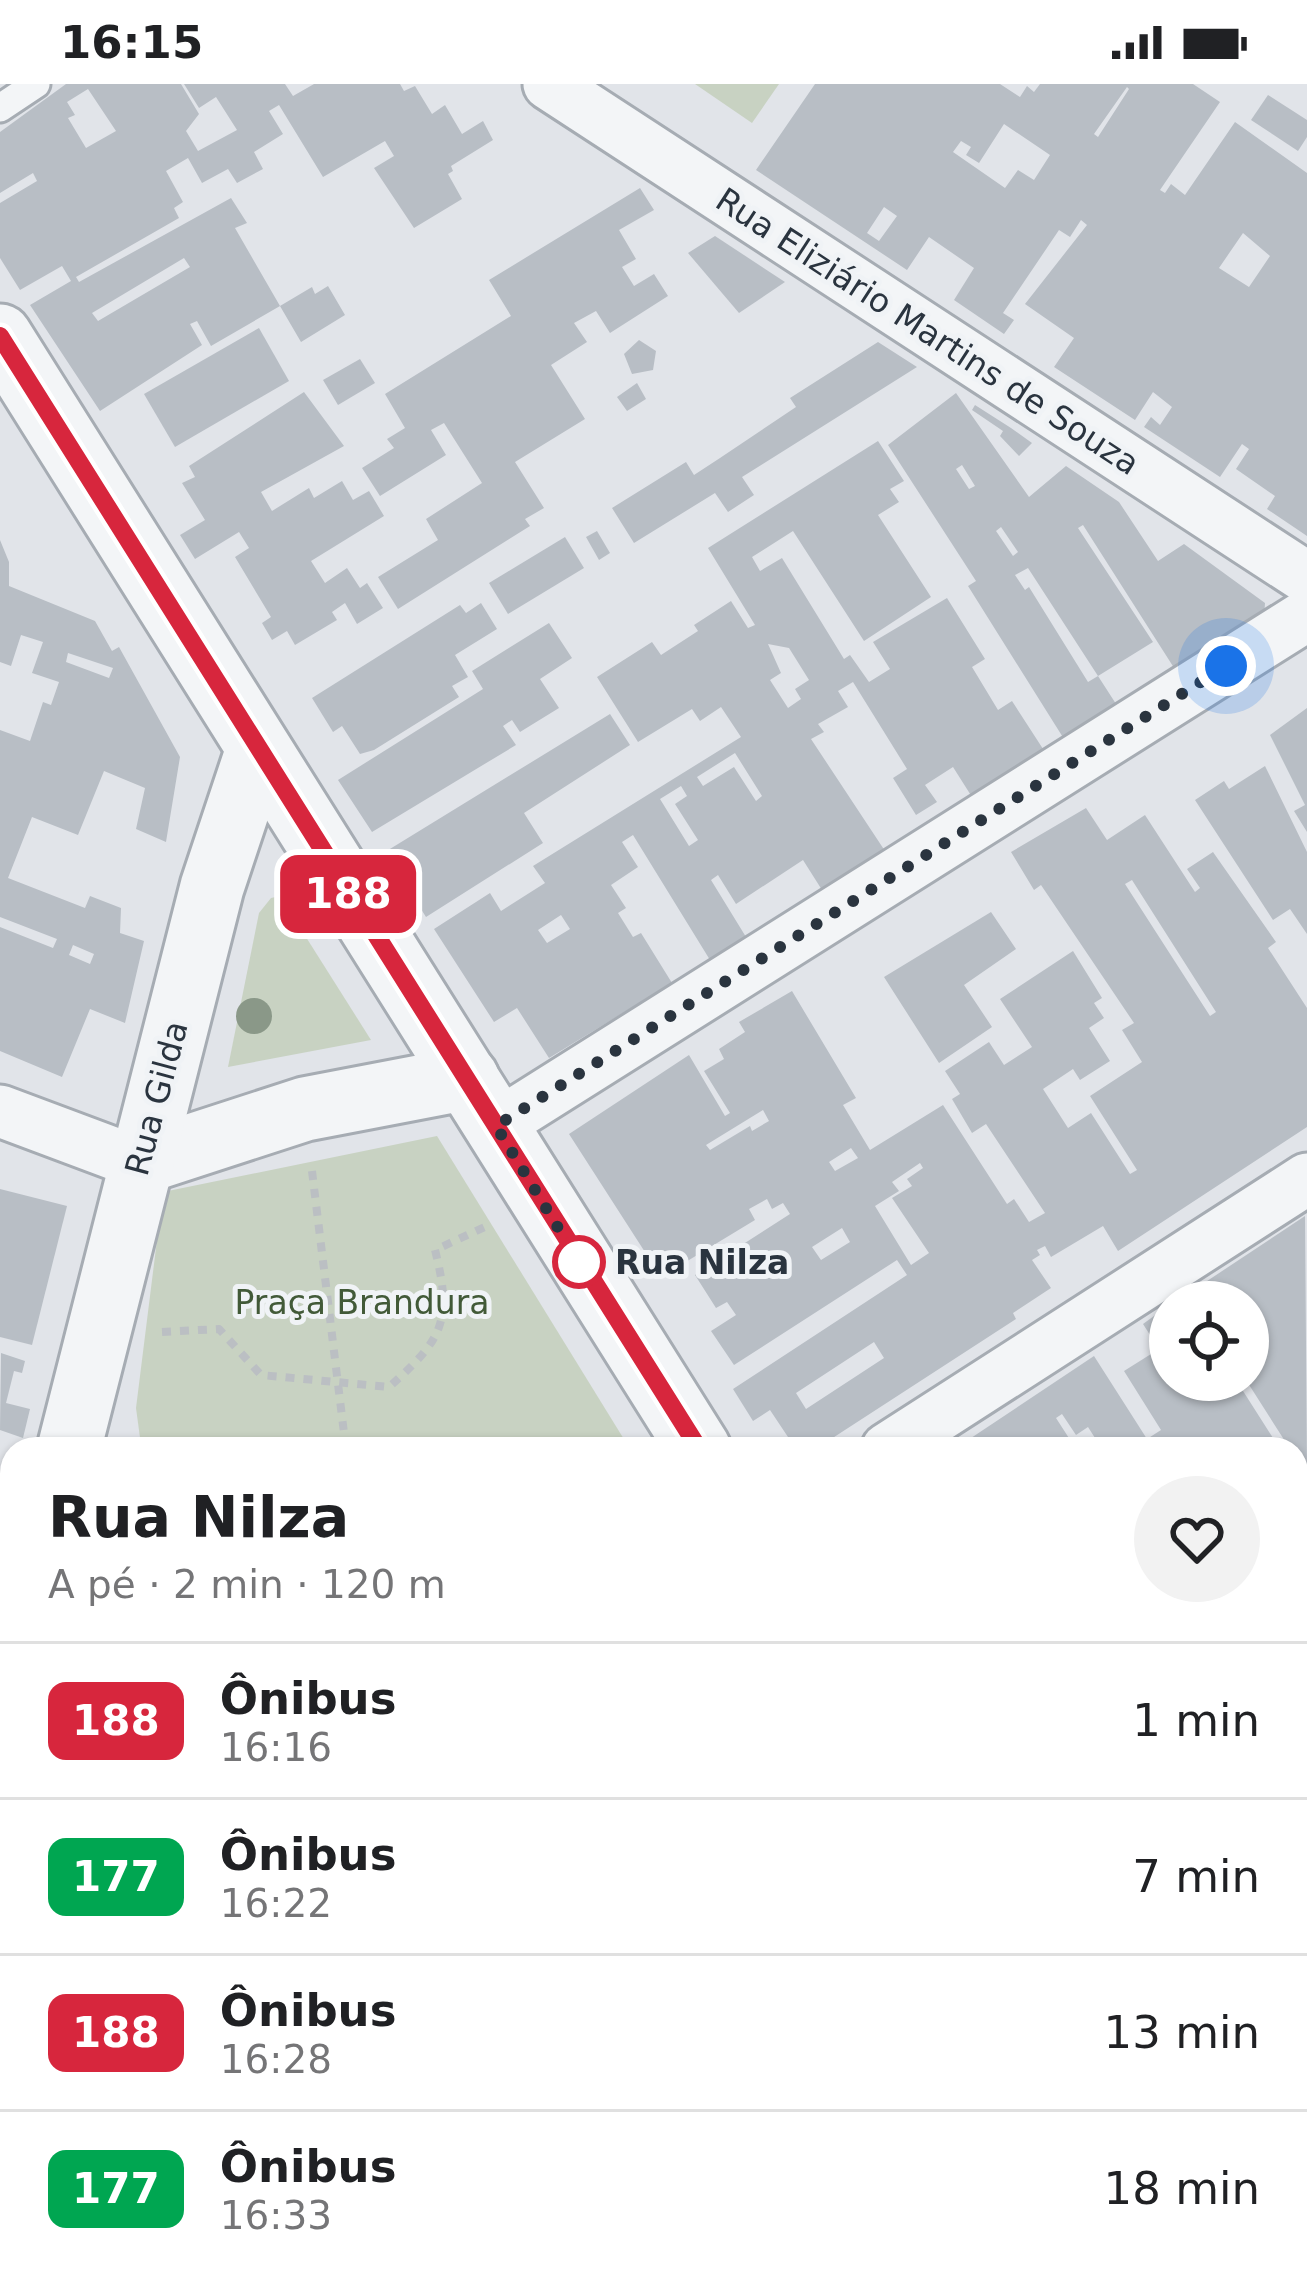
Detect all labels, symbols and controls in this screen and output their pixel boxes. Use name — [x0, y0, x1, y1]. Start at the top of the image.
text: 16:15 — [60, 16, 203, 69]
street label: Rua Eliziário Martins de Souza — [709, 180, 1147, 483]
your location — [1196, 636, 1256, 696]
line badge: 188 — [279, 855, 417, 933]
text: 188 — [304, 869, 392, 918]
street label: Rua Gilda — [117, 1017, 196, 1180]
marker: Rua Nilza — [554, 1237, 604, 1287]
place label: Rua Nilza — [615, 1243, 789, 1282]
map controls — [1149, 1281, 1269, 1401]
button: locate — [1149, 1281, 1269, 1401]
park label: Praça Brandura — [235, 1283, 489, 1322]
button: heart — [1134, 1476, 1260, 1602]
text: Rua Nilza — [48, 1484, 349, 1550]
text: A pé · 2 min · 120 m — [48, 1562, 446, 1607]
text: Ônibus — [220, 1672, 396, 1725]
text: 1 min — [1132, 1694, 1260, 1747]
text: 188 — [72, 1696, 160, 1745]
text: 16:16 — [220, 1725, 332, 1770]
text: Ônibus — [220, 1828, 396, 1881]
text: 7 min — [1132, 1850, 1260, 1903]
text: 177 — [72, 1852, 160, 1901]
text: 16:22 — [220, 1881, 332, 1926]
text: Ônibus — [220, 1984, 396, 2037]
text: 13 min — [1104, 2006, 1260, 2059]
text: 188 — [72, 2008, 160, 2057]
text: 16:28 — [220, 2037, 332, 2082]
text: Ônibus — [220, 2140, 396, 2193]
text: 18 min — [1104, 2162, 1260, 2215]
text: 177 — [72, 2164, 160, 2213]
text: 16:33 — [220, 2193, 332, 2238]

